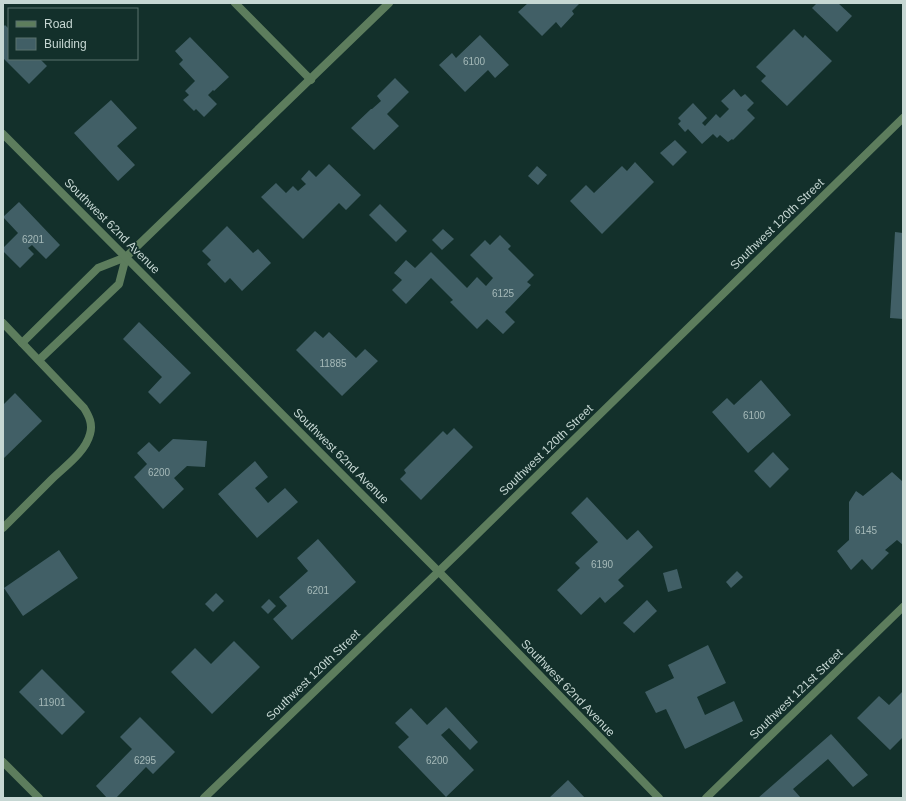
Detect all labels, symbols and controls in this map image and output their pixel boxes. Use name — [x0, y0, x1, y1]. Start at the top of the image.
legend — [8, 8, 138, 60]
text: Road — [44, 17, 73, 31]
text: Building — [44, 37, 87, 51]
house number: 6100 — [463, 56, 486, 67]
street label: Southwest 62nd Avenue — [61, 175, 163, 277]
street label: Southwest 120th Street — [727, 175, 827, 272]
house number: 6201 — [22, 234, 45, 245]
house number: 6125 — [492, 288, 515, 299]
house number: 11885 — [319, 358, 347, 369]
street label: Southwest 120th Street — [496, 401, 596, 498]
street label: Southwest 62nd Avenue — [290, 405, 392, 507]
house number: 6100 — [743, 410, 766, 421]
house number: 6200 — [148, 467, 171, 478]
house number: 6145 — [855, 525, 878, 536]
house number: 6190 — [591, 559, 614, 570]
house number: 6201 — [307, 585, 330, 596]
street label: Southwest 120th Street — [263, 626, 363, 723]
street label: Southwest 62nd Avenue — [518, 637, 618, 740]
street label: Southwest 121st Street — [747, 645, 846, 742]
house number: 11901 — [38, 697, 66, 708]
house number: 6295 — [134, 755, 157, 766]
house number: 6200 — [426, 755, 449, 766]

